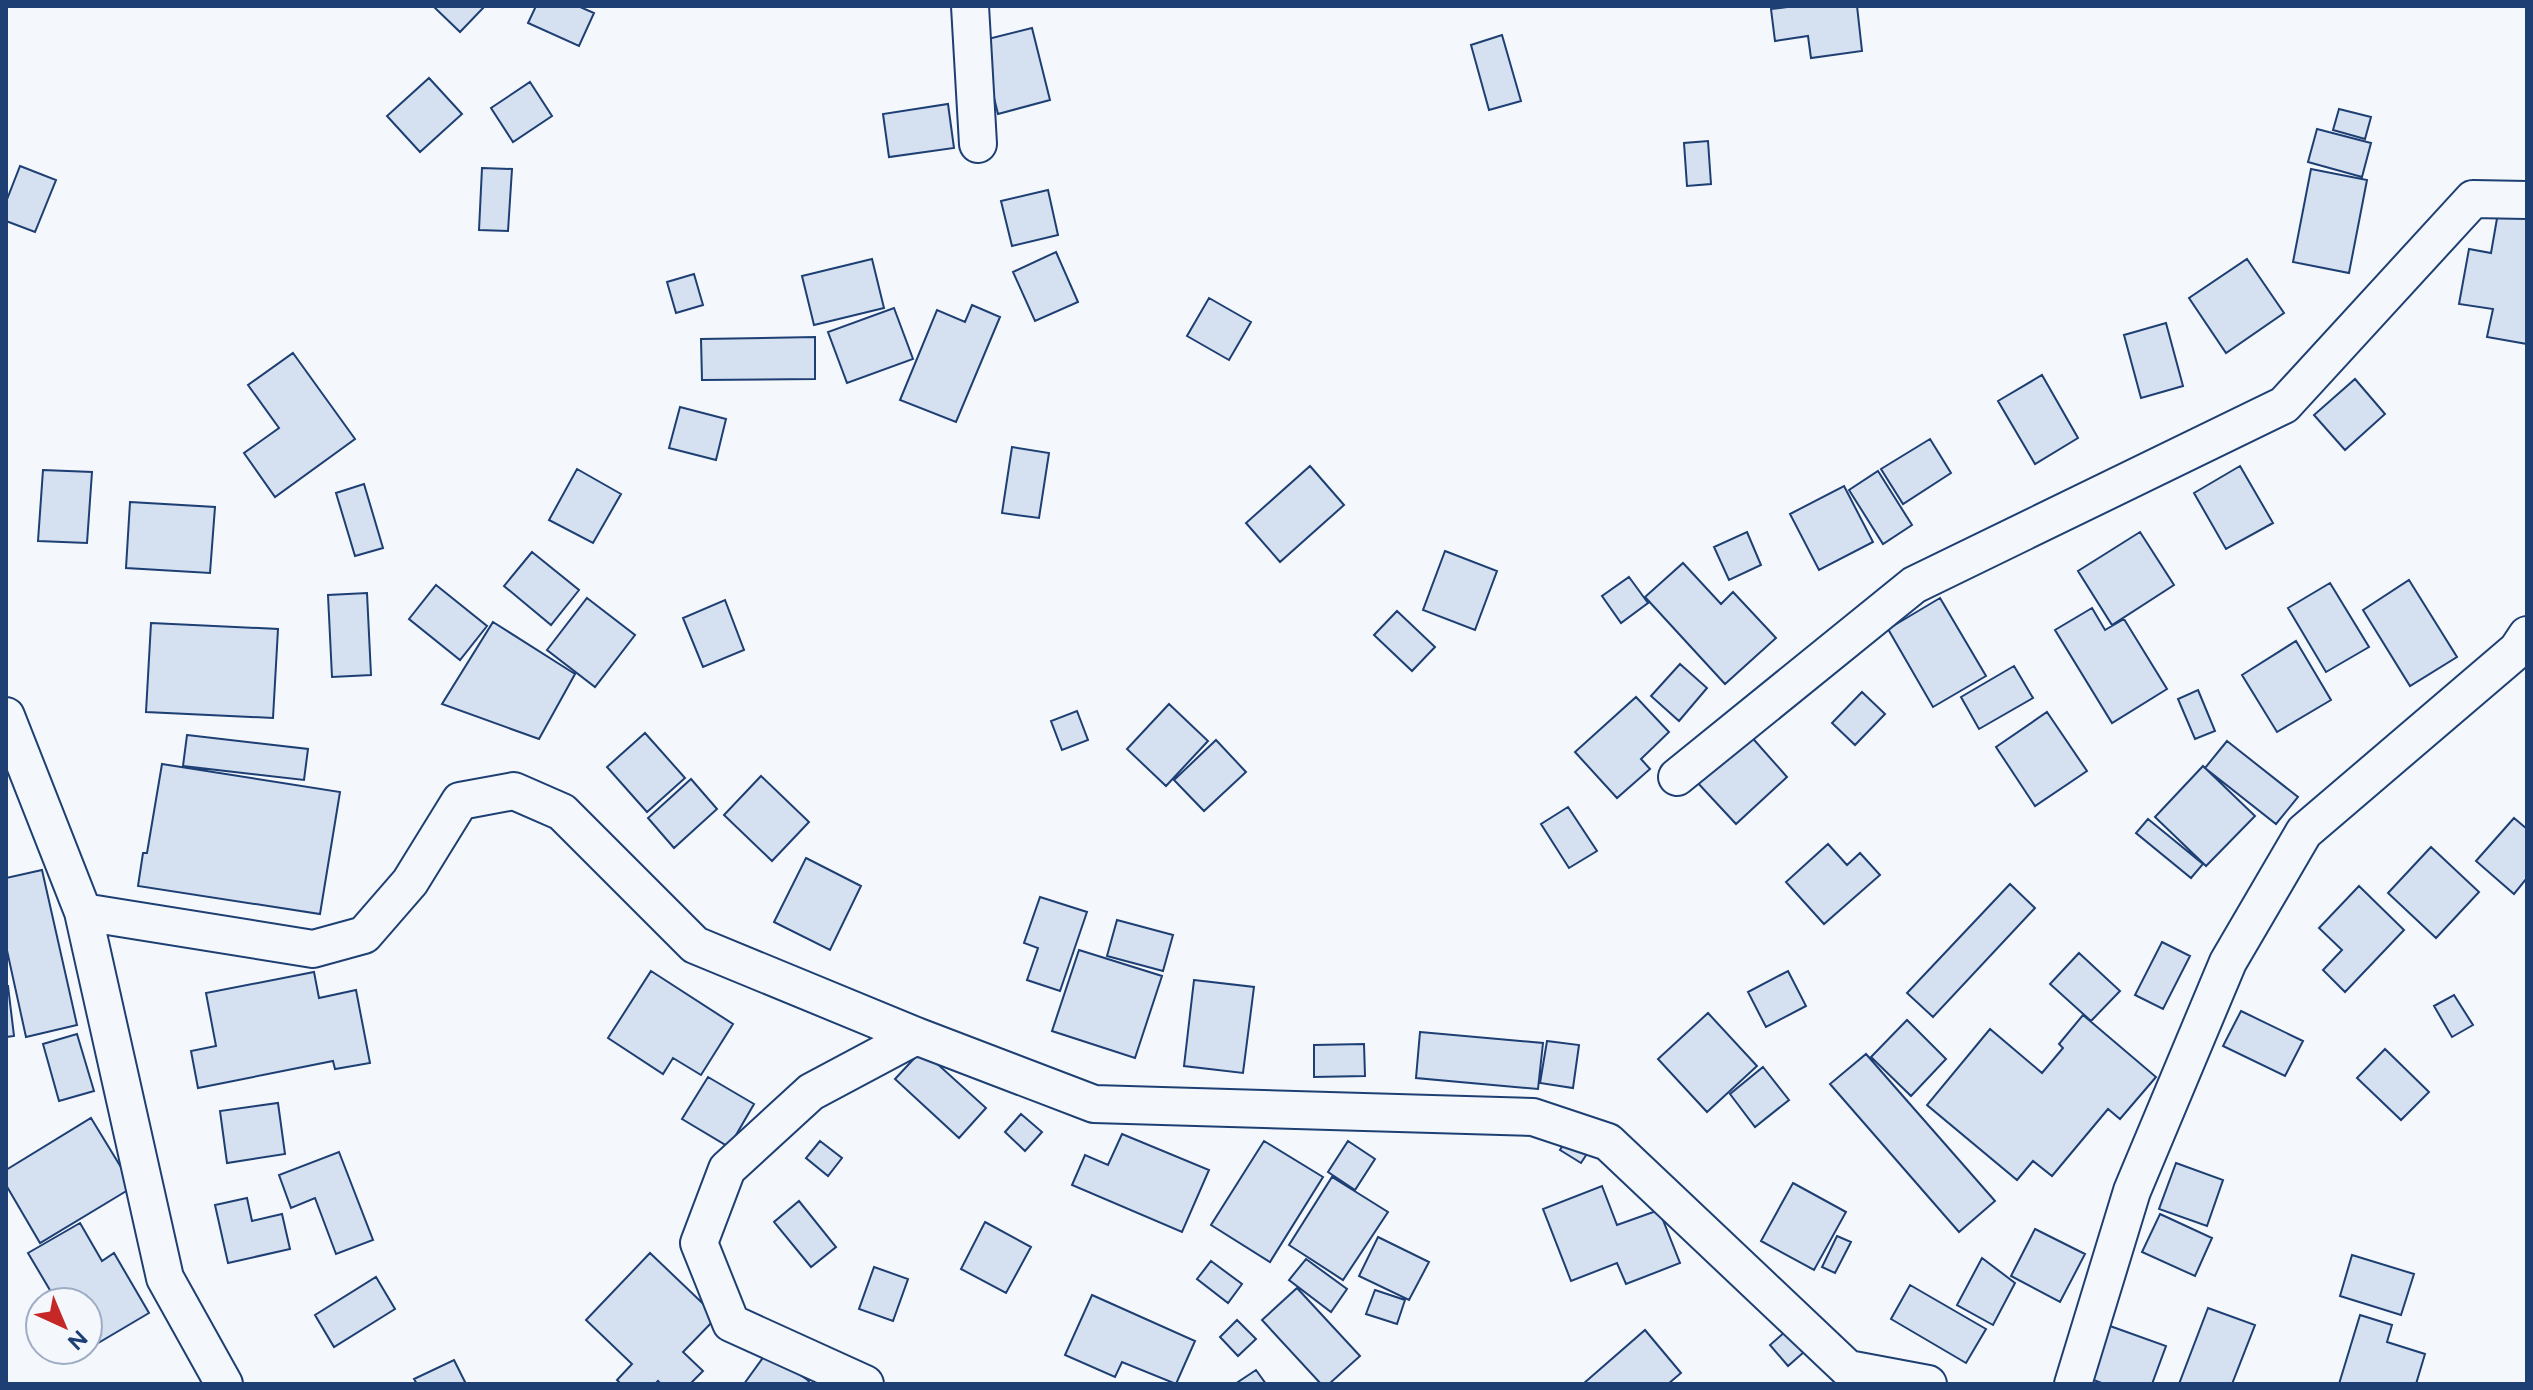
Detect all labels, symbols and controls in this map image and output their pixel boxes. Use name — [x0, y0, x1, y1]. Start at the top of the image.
north arrow — [24, 1286, 104, 1366]
text: N — [62, 1324, 93, 1356]

